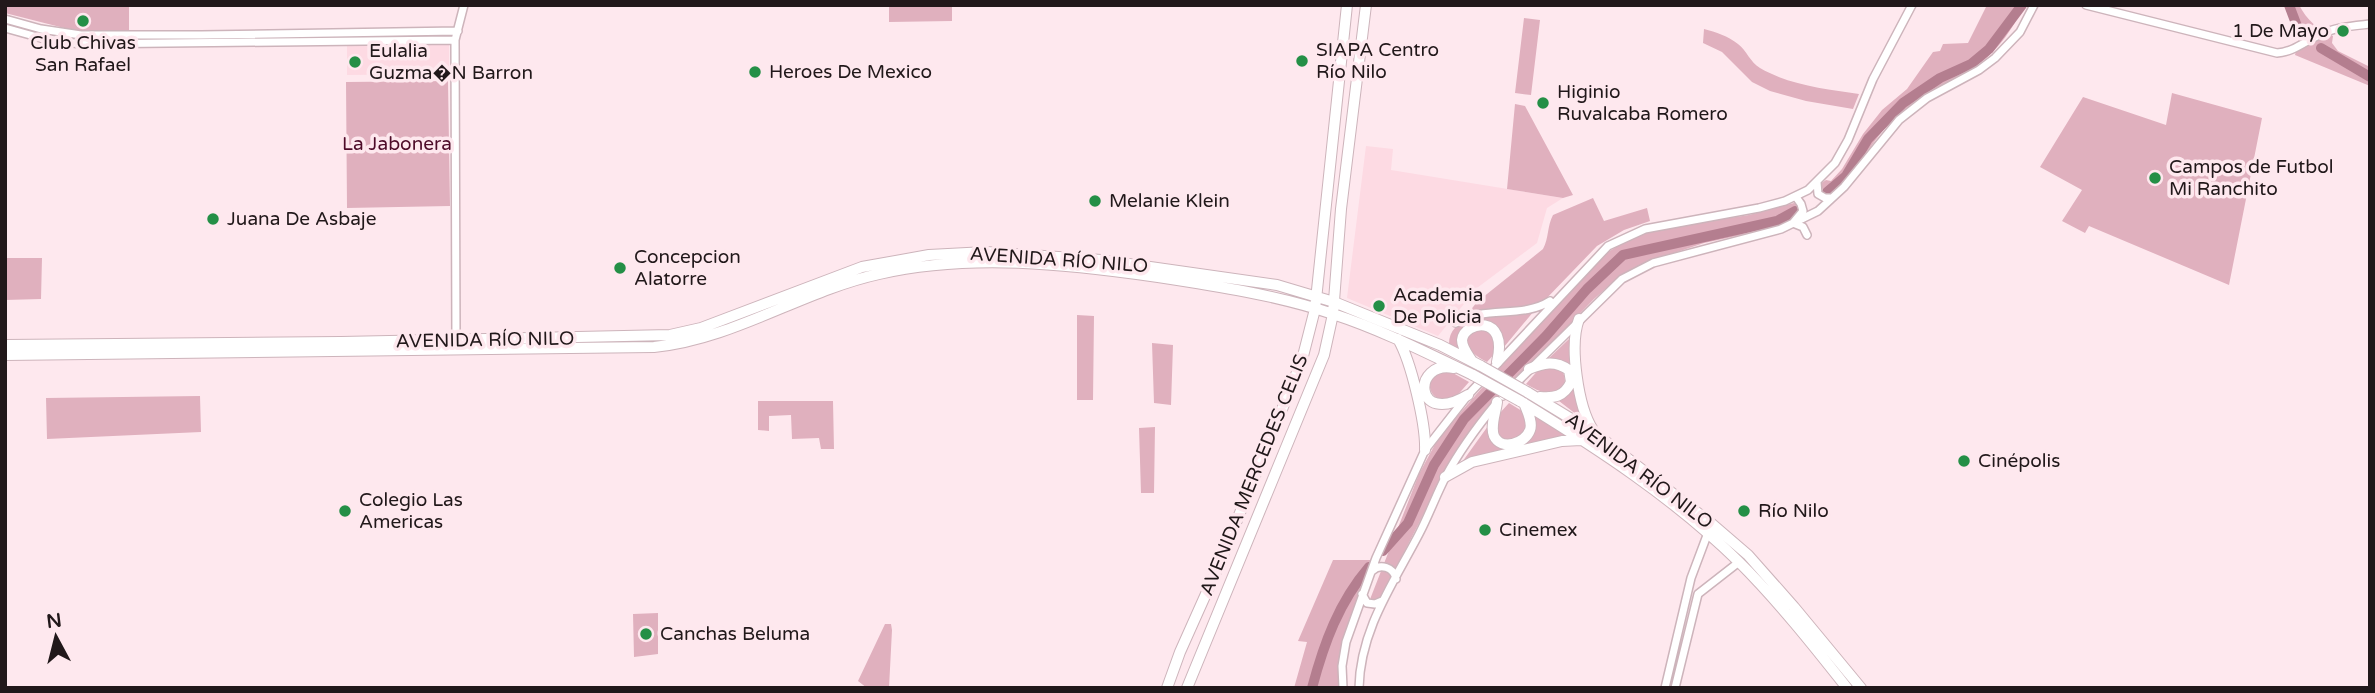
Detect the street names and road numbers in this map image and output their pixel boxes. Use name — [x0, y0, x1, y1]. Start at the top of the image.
street label: AVENIDA RÍO NILO — [969, 242, 1149, 277]
street label: AVENIDA RÍO NILO — [395, 326, 575, 353]
street label: AVENIDA MERCEDES CELIS — [1195, 351, 1313, 599]
street label: AVENIDA RÍO NILO — [1561, 408, 1718, 534]

